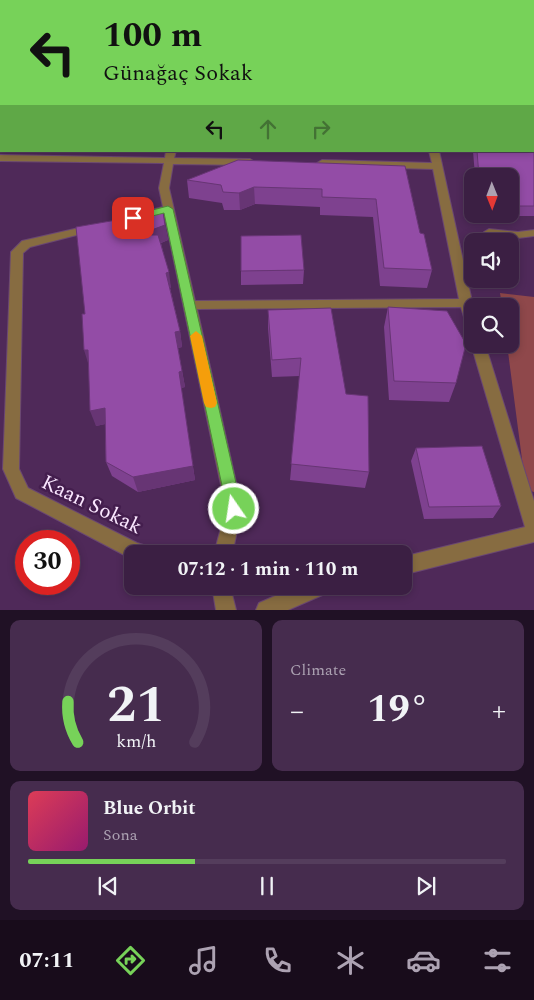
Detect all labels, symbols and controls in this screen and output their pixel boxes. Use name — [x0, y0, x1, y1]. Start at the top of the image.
text: 100 m — [103, 9, 202, 62]
icon: left — [20, 20, 85, 85]
text: Günağaç Sokak — [103, 57, 253, 90]
icon: left — [201, 115, 229, 143]
icon: ahead — [254, 115, 282, 143]
icon: right — [307, 115, 335, 143]
north arrow — [464, 168, 519, 222]
map controls — [464, 168, 519, 353]
pin — [112, 197, 154, 239]
icon: arrive — [119, 204, 147, 232]
button: sound — [464, 233, 519, 288]
button: search — [464, 298, 519, 353]
street label: Kaan Sokak — [36, 467, 148, 543]
position arrow — [207, 482, 259, 534]
speed limit sign: 30 — [15, 530, 80, 595]
text: 07:12 · 1 min · 110 m — [178, 555, 358, 584]
text: Climate — [290, 658, 346, 682]
text: 21 — [107, 666, 165, 745]
text: 19° — [367, 681, 429, 739]
text: − — [290, 690, 304, 733]
text: + — [492, 690, 506, 733]
text: km/h — [116, 728, 156, 755]
text: Blue Orbit — [103, 794, 196, 823]
text: Sona — [103, 823, 138, 847]
icon: previous — [94, 872, 122, 900]
icon: pause — [253, 872, 281, 900]
icon: next — [412, 872, 440, 900]
icon: directions — [113, 943, 148, 978]
icon: music — [186, 943, 221, 978]
icon: phone — [260, 943, 295, 978]
icon: climate — [333, 943, 368, 978]
icon: car — [406, 943, 441, 978]
icon: filters — [480, 943, 515, 978]
text: 07:11 — [19, 944, 74, 977]

